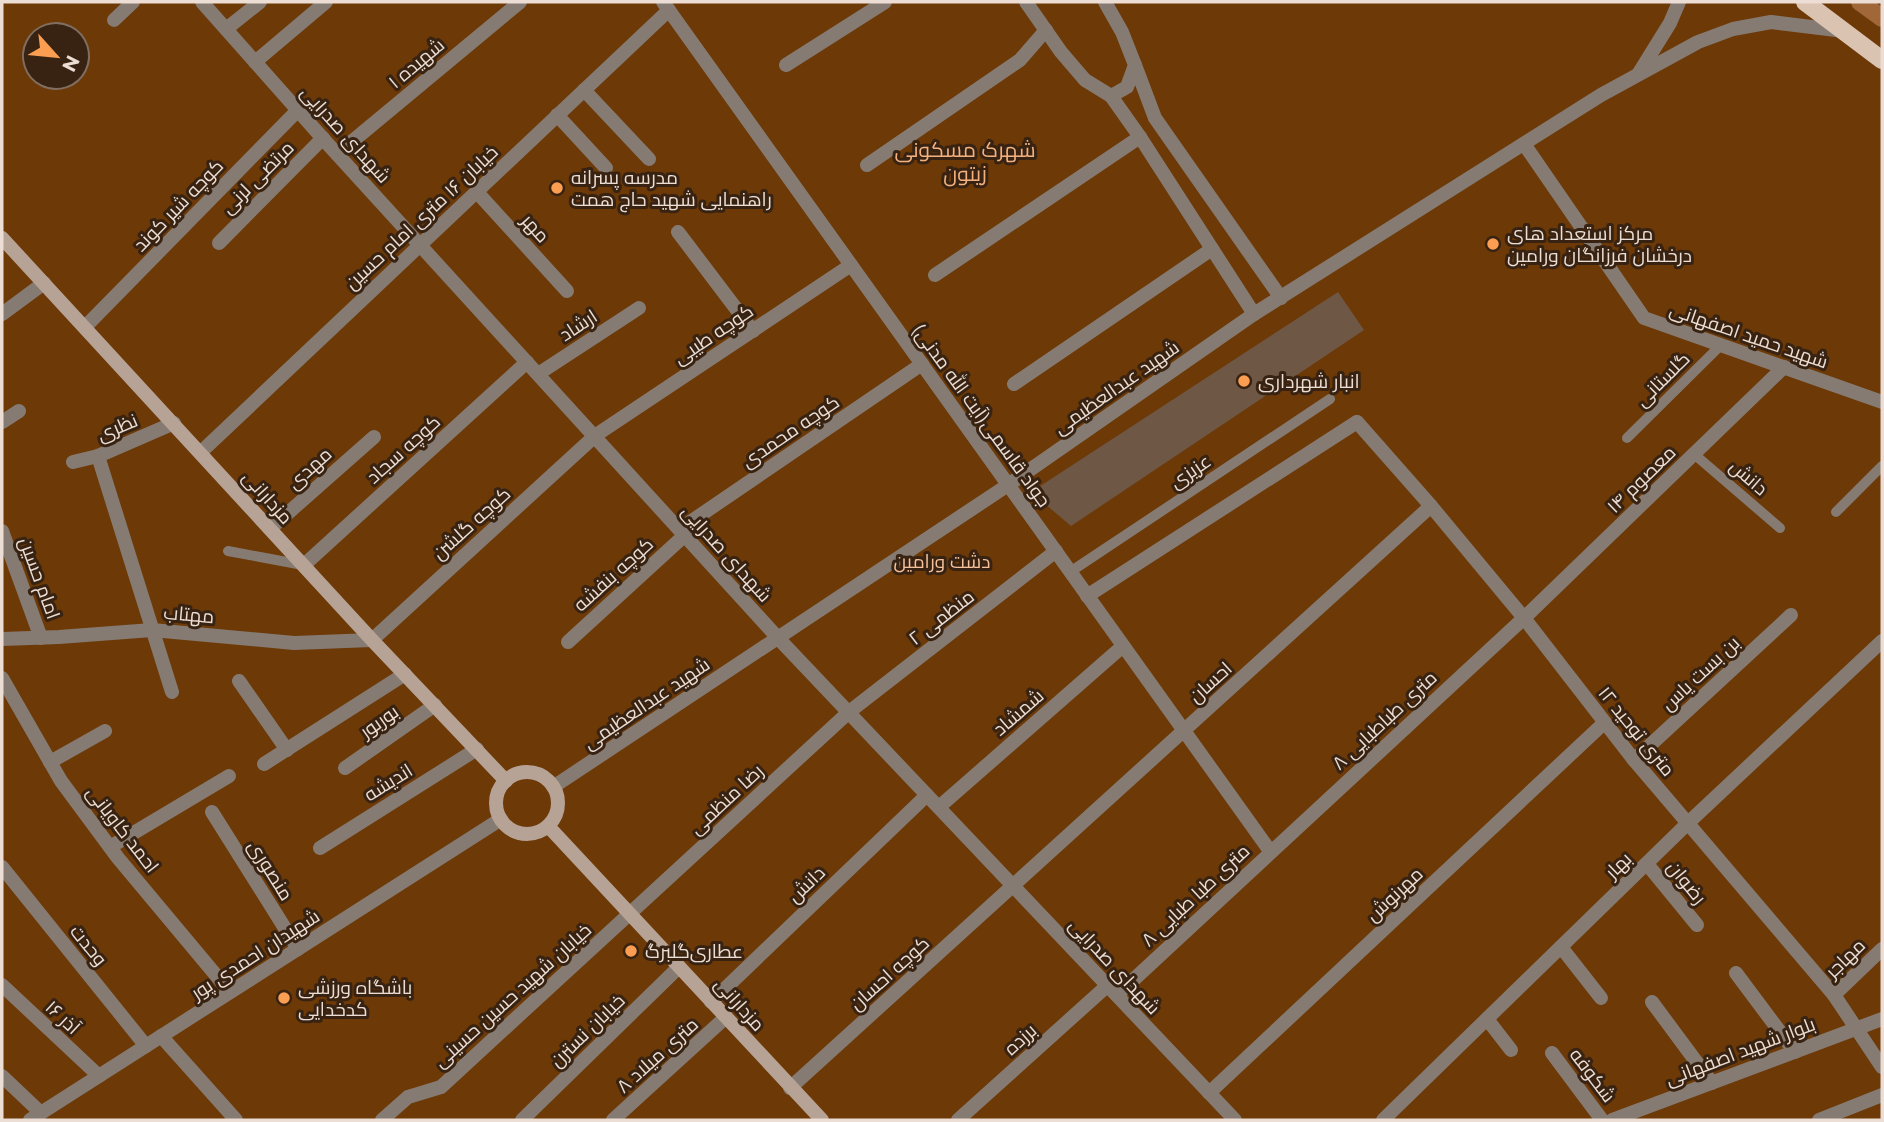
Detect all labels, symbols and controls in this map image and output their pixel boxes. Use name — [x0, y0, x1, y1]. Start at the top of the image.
north arrow — [21, 21, 91, 91]
street label: شهیده ۱ — [384, 33, 449, 93]
text: N — [57, 51, 84, 76]
street label: شهدای صدرایی — [296, 81, 395, 188]
street label: مرتضی لرنی — [216, 136, 299, 219]
district label: شهرک مسکونی زیتون — [894, 137, 1036, 187]
street label: خیابان ۱۶ متری امام حسین — [340, 140, 504, 296]
street label: کوچه شیر کوند — [129, 154, 229, 257]
place label: مدرسه پسرانه راهنمایی شهید حاج همت — [571, 166, 772, 213]
marker: مدرسه پسرانه راهنمایی شهید حاج همت — [549, 180, 565, 196]
street label: مهر — [516, 209, 554, 247]
place label: مرکز استعداد های درخشان فرزانگان ورامین — [1507, 222, 1692, 267]
marker: مرکز استعداد های درخشان فرزانگان ورامین — [1485, 236, 1501, 252]
street label: شهید حمید اصفهانی — [1667, 298, 1831, 373]
street label: کوچه طیبی — [669, 299, 758, 370]
street label: ارشاد — [555, 305, 602, 346]
street label: جواد قاسمی(آیت الله مدنی) — [907, 319, 1057, 511]
street label: شهید عبدالعظیمی — [1049, 336, 1183, 439]
street label: گلستانی — [1630, 347, 1695, 412]
place label: انبار شهرداری — [1258, 370, 1360, 393]
marker: انبار شهرداری — [1236, 373, 1252, 389]
street label: کوچه محمدی — [737, 390, 844, 473]
street label: نظری — [93, 409, 141, 446]
street label: کوچه سجاد — [362, 410, 446, 489]
street label: ۱۴ معصوم — [1602, 441, 1682, 519]
street label: مهدی — [282, 442, 336, 494]
street label: عزیزی — [1165, 449, 1215, 493]
street label: دانش — [1725, 455, 1772, 500]
street label: مزدارانی — [238, 466, 298, 529]
street label: کوچه گلشن — [427, 482, 516, 565]
street label: شهدای صدرایی — [677, 500, 776, 607]
street label: کوچه بنفشه — [569, 533, 659, 617]
street label: امام حسین — [12, 534, 65, 623]
park label: دشت ورامین — [894, 550, 990, 573]
street label: منظمی ۲ — [904, 585, 979, 650]
street label: مهتاب — [163, 601, 215, 628]
street label: بن بست یاس — [1656, 631, 1744, 716]
street label: شهید عبدالعظیمی — [579, 653, 714, 754]
street label: احسان — [1184, 657, 1237, 708]
street label: ۸ متری طباطبایی — [1327, 666, 1441, 775]
street label: ۱۲ متری توحید — [1593, 682, 1680, 781]
street label: شمشاد — [988, 684, 1048, 741]
street label: بوربور — [355, 700, 403, 743]
street label: اندیشه — [360, 759, 417, 806]
street label: رضا منظمی — [685, 759, 768, 839]
street label: احمد کاویانی — [82, 781, 164, 877]
street label: منصوری — [243, 836, 298, 905]
street label: ۸ متری طبا طبایی — [1136, 839, 1254, 951]
street label: بهار — [1599, 847, 1636, 884]
street label: رضوان — [1662, 856, 1711, 909]
street label: دانش — [783, 861, 830, 908]
street label: مهرنوش — [1361, 862, 1428, 926]
street label: شهیدان احمدی پور — [186, 904, 324, 1006]
street label: شهدای صدرایی — [1064, 913, 1165, 1019]
street label: خیابان شهید حسین حسینی — [429, 918, 596, 1072]
street label: وحدت — [65, 920, 112, 970]
street label: کوچه احسان — [845, 931, 935, 1016]
street label: مهاجر — [1820, 934, 1870, 984]
place label: عطاری‌گلبرگ — [645, 940, 743, 963]
marker: عطاری‌گلبرگ — [623, 943, 639, 959]
street label: مزدارانی — [710, 973, 770, 1036]
place label: باشگاه ورزشی کدخدایی — [298, 976, 412, 1021]
street label: خیابان نسترن — [545, 989, 630, 1072]
marker: باشگاه ورزشی کدخدایی — [276, 990, 292, 1006]
street label: ۱۶ آذر — [40, 996, 85, 1039]
street label: بلوار شهید اصفهانی — [1662, 1012, 1818, 1091]
street label: ۸ متری میلاد — [612, 1013, 703, 1098]
street label: برزده — [999, 1019, 1041, 1060]
street label: شکوفه — [1565, 1044, 1620, 1107]

